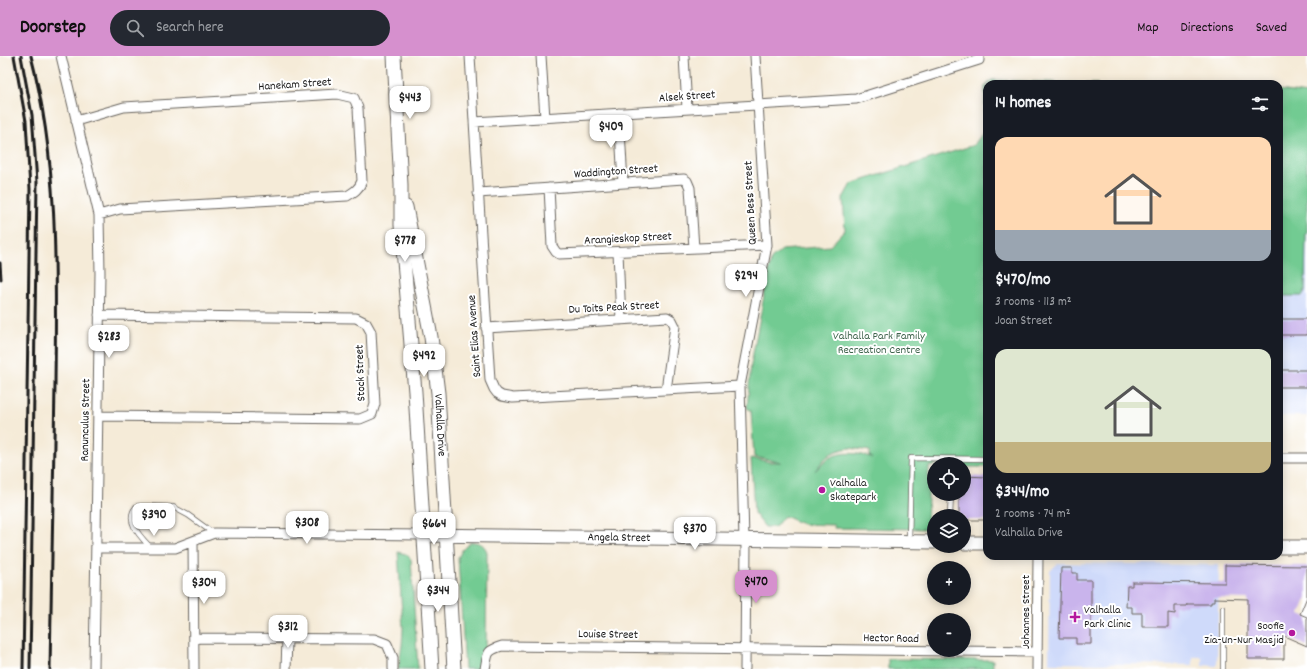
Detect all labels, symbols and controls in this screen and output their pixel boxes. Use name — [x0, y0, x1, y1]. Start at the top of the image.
search box — [110, 10, 390, 46]
text: Doorstep — [20, 15, 86, 42]
icon: search — [124, 17, 146, 39]
text: Search here — [156, 17, 224, 39]
text: Map — [1137, 18, 1159, 38]
text: Directions — [1181, 18, 1234, 38]
text: Saved — [1256, 18, 1287, 38]
street label: Hanekam Street — [258, 74, 333, 96]
pin: $443 — [386, 86, 434, 120]
street label: Alsek Street — [658, 87, 716, 107]
text: $443 — [398, 89, 422, 108]
text: 14 homes — [995, 92, 1051, 116]
icon: filters — [1249, 93, 1271, 115]
pin: $409 — [587, 115, 635, 149]
text: $409 — [598, 118, 624, 137]
street label: Queen Bess Street — [740, 160, 762, 245]
street label: Waddington Street — [574, 161, 659, 183]
icon: home — [1097, 163, 1169, 235]
street label: Arangieskop Street — [584, 228, 673, 250]
pin: $778 — [381, 229, 429, 263]
text: $778 — [394, 232, 416, 251]
pin: $294 — [722, 264, 770, 298]
text: $294 — [734, 267, 758, 286]
text: $470/mo — [995, 269, 1051, 293]
text: 3 rooms · 113 m² — [995, 293, 1072, 312]
street label: Saint Elias Avenue — [464, 294, 486, 378]
street label: Du Toits Peak Street — [568, 297, 660, 319]
text: Joan Street — [995, 312, 1052, 331]
pin: $283 — [85, 325, 133, 359]
text: $283 — [97, 328, 121, 347]
park label: Valhalla Park Family Recreation Centre — [833, 328, 926, 359]
street label: Stock Street — [351, 344, 370, 402]
pin: $492 — [400, 344, 448, 378]
text: $492 — [412, 347, 436, 366]
icon: home — [1097, 375, 1169, 447]
street label: Ranunculus Street — [77, 378, 95, 462]
street label: Valhalla Drive — [430, 393, 450, 457]
map controls — [927, 457, 971, 657]
button: locate — [927, 457, 971, 501]
place label: Valhalla Skatepark — [830, 475, 876, 506]
text: $344/mo — [995, 481, 1049, 505]
marker: Valhalla Skatepark — [817, 485, 827, 495]
pin: $390 — [130, 503, 178, 537]
text: 2 rooms · 74 m² — [995, 505, 1070, 524]
text: $390 — [141, 506, 167, 525]
button: layers — [927, 509, 971, 553]
pin: $308 — [283, 511, 331, 545]
pin: $664 — [410, 512, 458, 546]
text: $308 — [295, 514, 319, 533]
text: $664 — [422, 515, 446, 534]
pin: $370 — [671, 517, 719, 551]
text: $370 — [683, 520, 707, 539]
text: Valhalla Drive — [995, 524, 1063, 543]
street label: Angela Street — [587, 529, 651, 547]
button: + — [927, 561, 971, 605]
pin: $470 — [732, 570, 780, 604]
pin: $304 — [180, 571, 228, 605]
text: $470 — [744, 573, 768, 592]
text: $304 — [192, 574, 216, 593]
street label: Johannes Street — [1018, 574, 1035, 649]
pin: $344 — [414, 579, 462, 613]
text: $344 — [426, 582, 450, 601]
place label: Valhalla Park Clinic — [1084, 602, 1131, 633]
marker: Valhalla Park Clinic — [1069, 611, 1081, 623]
button: − — [927, 613, 971, 657]
pin: $312 — [264, 615, 312, 649]
text: $312 — [278, 618, 298, 637]
place label: Soofie Zia-Un-Nur Masjid — [1204, 618, 1284, 649]
street label: Louise Street — [578, 626, 639, 644]
marker: Soofie Zia-Un-Nur Masjid — [1287, 628, 1297, 638]
street label: Hector Road — [863, 630, 919, 648]

